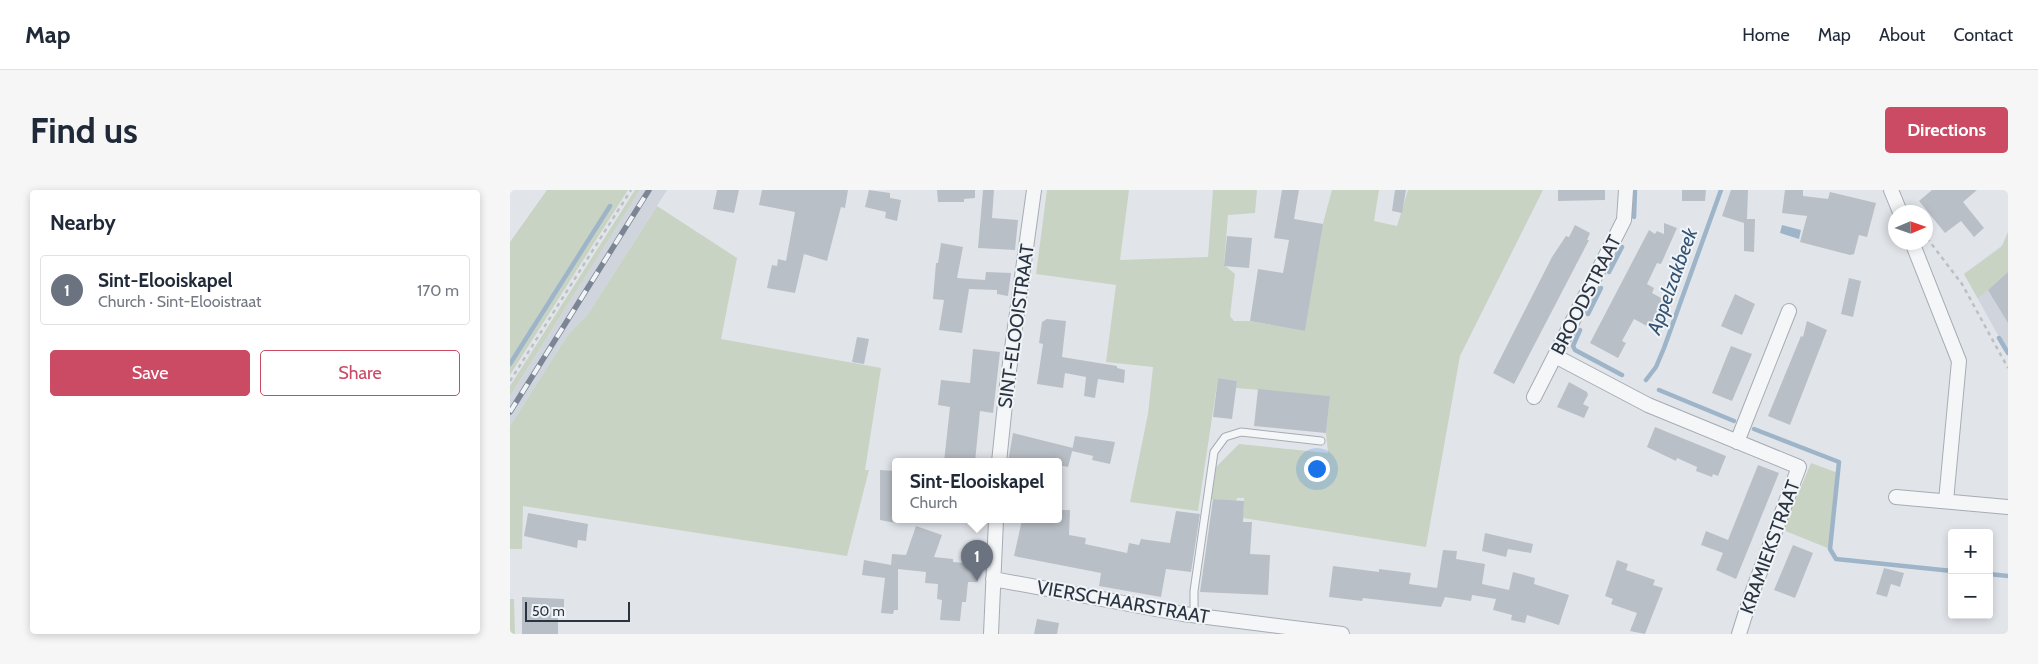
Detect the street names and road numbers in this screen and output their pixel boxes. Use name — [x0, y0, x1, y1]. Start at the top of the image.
street label: BROODSTRAAT — [1546, 231, 1626, 359]
street label: SINT-ELOOISTRAAT — [993, 242, 1039, 410]
street label: KRAMIEKSTRAAT — [1735, 477, 1805, 617]
street label: VIERSCHAARSTRAAT — [1035, 576, 1211, 628]

